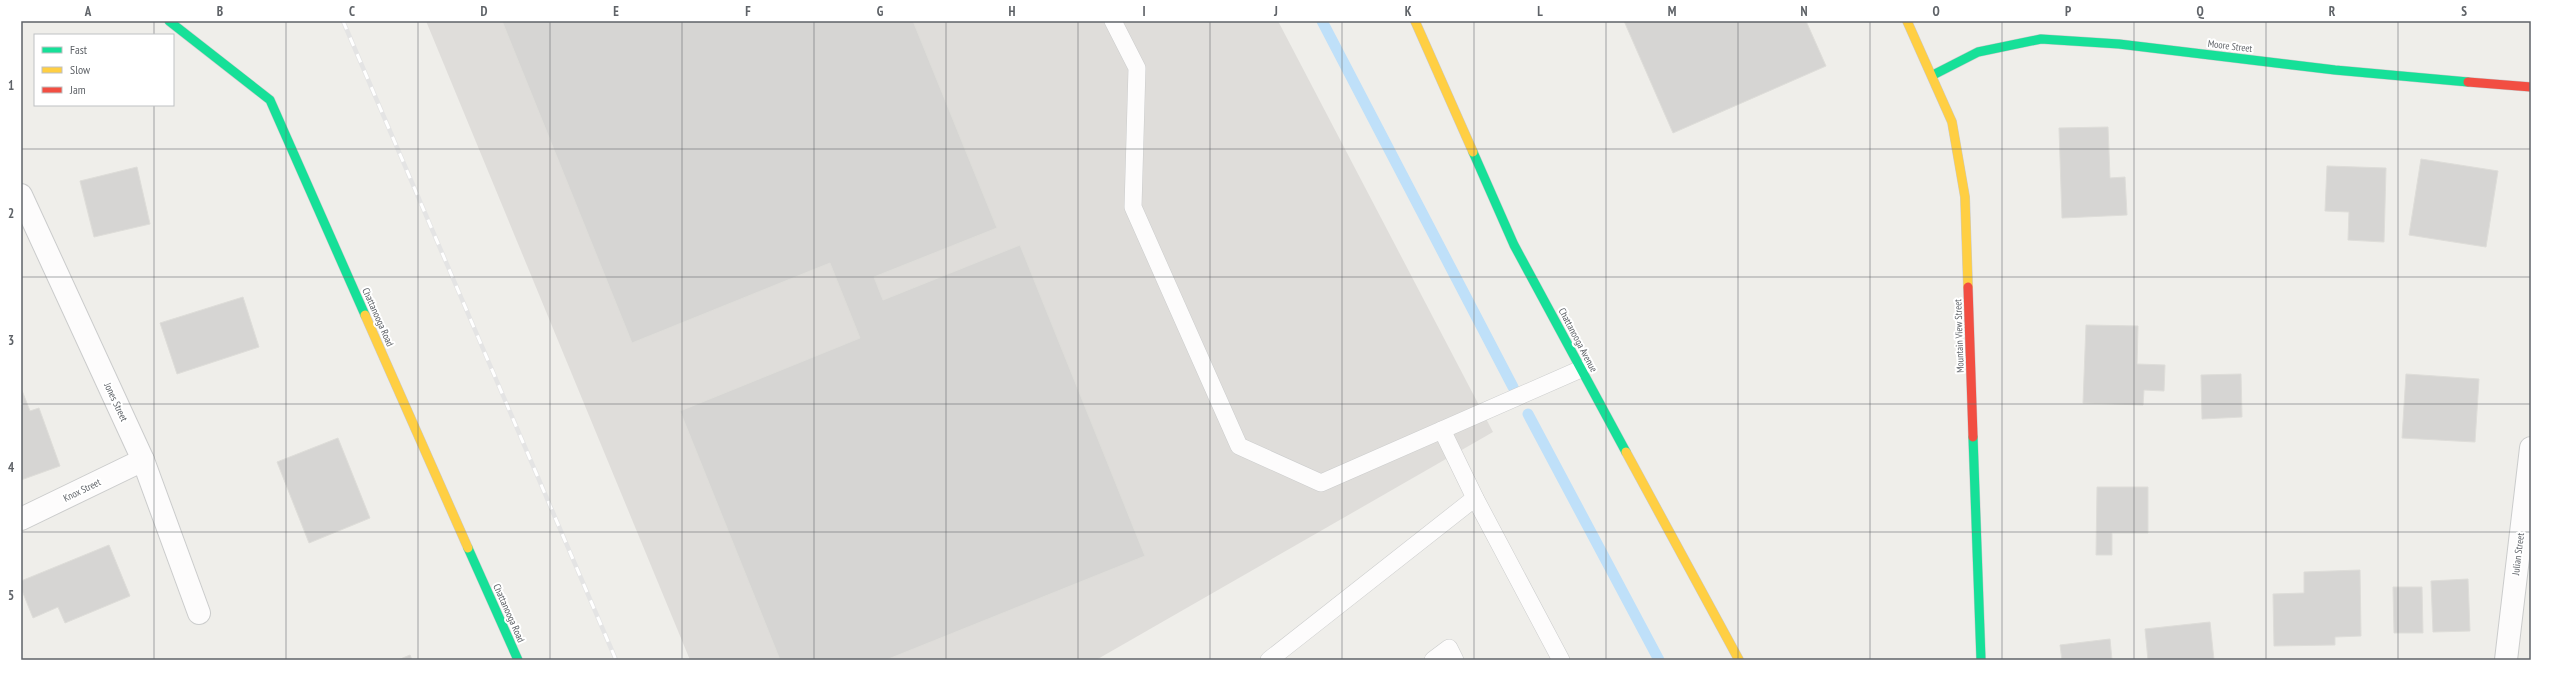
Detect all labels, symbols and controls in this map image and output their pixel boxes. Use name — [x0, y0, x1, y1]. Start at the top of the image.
text: A — [84, 3, 92, 20]
text: B — [217, 3, 223, 20]
text: C — [349, 3, 355, 20]
text: D — [481, 3, 488, 20]
text: E — [613, 3, 619, 20]
text: F — [745, 3, 751, 20]
text: G — [877, 3, 884, 20]
text: H — [1009, 3, 1016, 20]
text: I — [1142, 3, 1146, 20]
text: J — [1273, 3, 1278, 20]
text: K — [1405, 3, 1412, 20]
text: L — [1537, 3, 1543, 20]
text: M — [1668, 3, 1677, 20]
text: N — [1800, 3, 1808, 20]
text: O — [1932, 3, 1940, 20]
text: P — [2065, 3, 2071, 20]
text: Q — [2196, 3, 2204, 20]
text: R — [2329, 3, 2336, 20]
text: S — [2461, 3, 2467, 20]
legend — [34, 34, 174, 106]
street label: Moore Street — [2207, 37, 2253, 55]
text: Fast — [70, 42, 88, 57]
text: Slow — [70, 62, 91, 77]
text: 1 — [8, 77, 14, 94]
text: Jam — [69, 82, 86, 97]
text: 2 — [8, 205, 14, 222]
street label: Chattanooga Road — [359, 286, 397, 348]
street label: Mountain View Street — [1951, 299, 1967, 373]
street label: Chattanooga Avenue — [1556, 306, 1600, 374]
text: 3 — [8, 332, 14, 349]
street label: Jones Street — [101, 380, 131, 424]
text: 4 — [8, 459, 15, 476]
street label: Knox Street — [61, 475, 103, 505]
street label: Julian Street — [2509, 532, 2527, 577]
street label: Chattanooga Road — [490, 582, 528, 644]
text: 5 — [8, 587, 14, 604]

